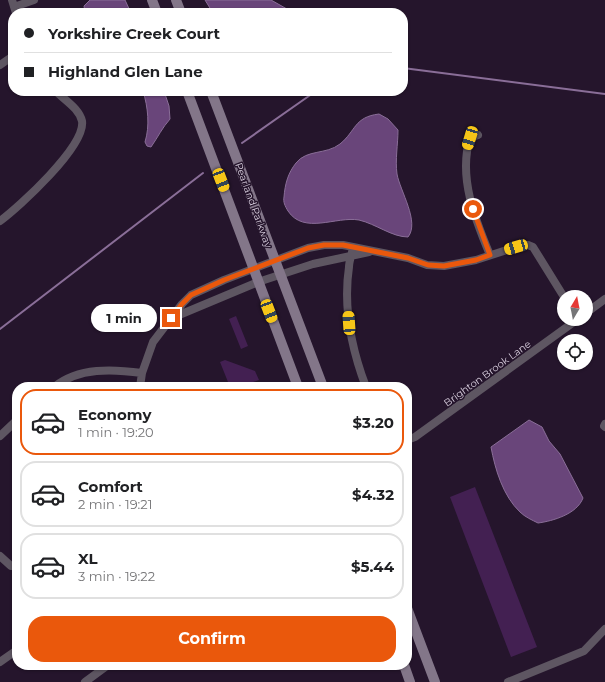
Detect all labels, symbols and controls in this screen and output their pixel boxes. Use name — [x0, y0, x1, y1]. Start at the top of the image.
text: Yorkshire Creek Court — [48, 24, 220, 43]
text: Highland Glen Lane — [48, 62, 203, 81]
car — [461, 125, 479, 151]
street label: Pearland Parkway — [232, 161, 275, 250]
car — [211, 167, 231, 193]
route start — [464, 200, 482, 218]
car — [503, 238, 529, 256]
north arrow — [557, 290, 593, 326]
map controls — [557, 290, 593, 370]
car — [259, 298, 279, 324]
callout: 1 min — [91, 304, 157, 332]
route end — [162, 309, 180, 327]
text: 1 min — [106, 310, 142, 326]
car — [342, 311, 356, 335]
button: locate — [557, 334, 593, 370]
street label: Brighton Brook Lane — [441, 337, 533, 409]
icon: car — [30, 404, 66, 440]
text: Economy — [78, 405, 151, 424]
text: $3.20 — [352, 413, 394, 432]
text: 1 min · 19:20 — [78, 424, 154, 440]
icon: car — [30, 476, 66, 512]
text: Comfort — [78, 477, 143, 496]
text: $4.32 — [352, 485, 394, 504]
text: 2 min · 19:21 — [78, 496, 152, 512]
icon: car — [30, 548, 66, 584]
text: XL — [78, 549, 97, 568]
text: $5.44 — [351, 557, 394, 576]
text: 3 min · 19:22 — [78, 568, 155, 584]
button: Confirm — [28, 616, 396, 662]

